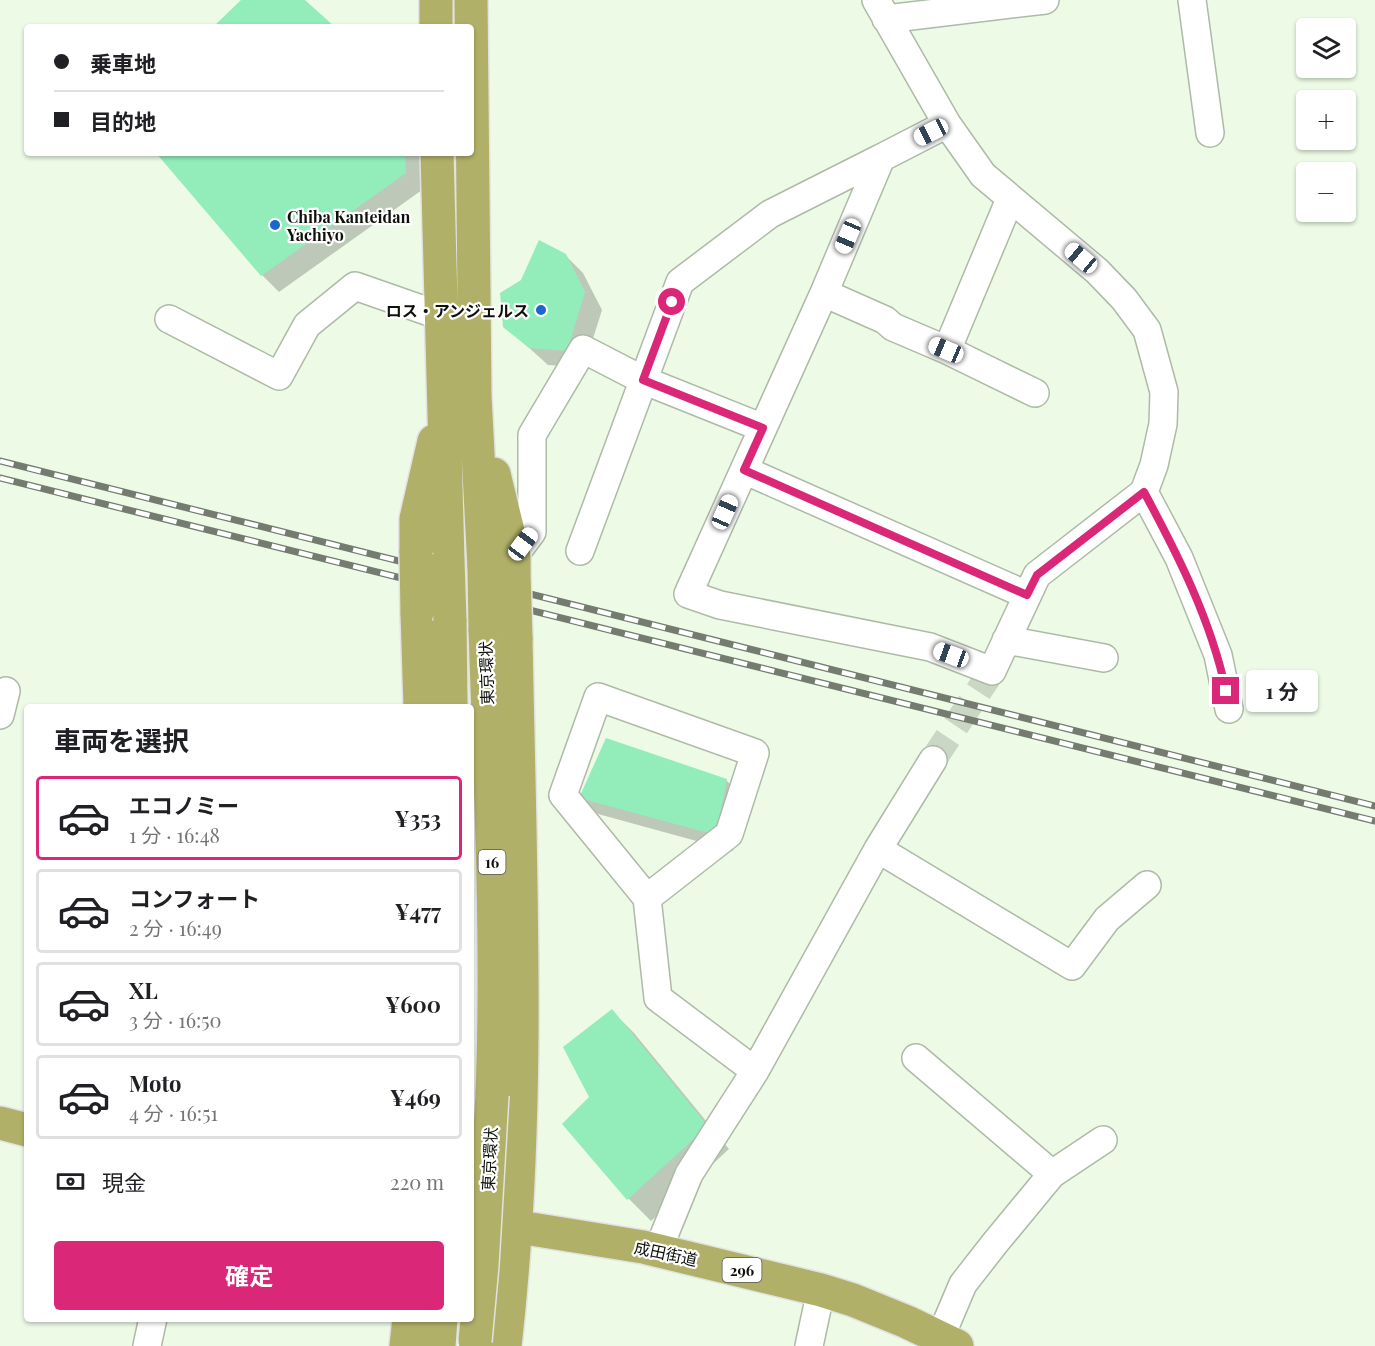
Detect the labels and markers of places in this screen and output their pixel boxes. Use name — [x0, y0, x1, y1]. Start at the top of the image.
place label: Chiba Kanteidan Yachiyo — [286, 206, 410, 245]
marker: Chiba Kanteidan Yachiyo — [268, 218, 282, 232]
place label: ロス・アンジェルス — [386, 300, 529, 321]
marker: ロス・アンジェルス — [534, 303, 548, 317]

